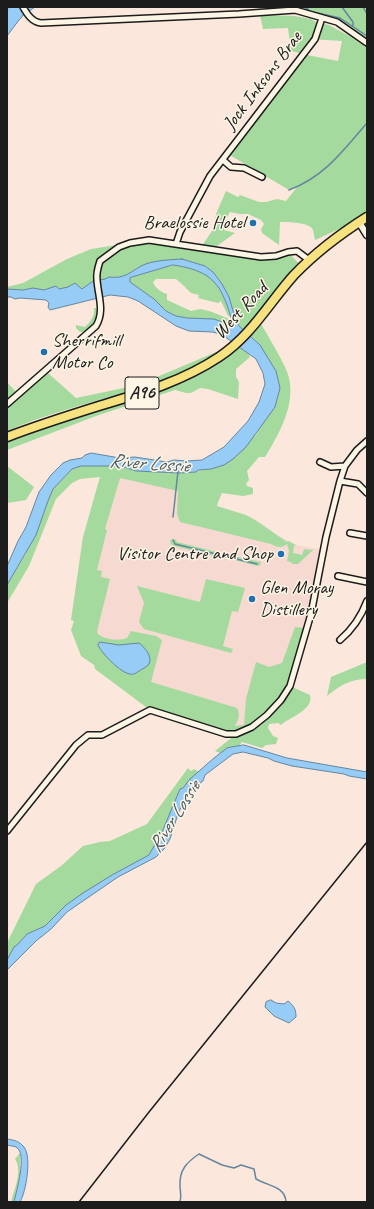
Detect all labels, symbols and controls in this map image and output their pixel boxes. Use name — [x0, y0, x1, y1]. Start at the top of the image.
street label: Jock Inksons Brae — [219, 27, 307, 135]
place label: Braelossie Hotel — [144, 212, 245, 234]
marker: Braelossie Hotel — [248, 218, 258, 228]
street label: West Road — [209, 278, 273, 344]
place label: Sherrifmill Motor Co — [52, 330, 121, 374]
marker: Sherrifmill Motor Co — [39, 347, 49, 357]
road number: A96 — [125, 377, 159, 409]
water label: River Lossie — [109, 449, 189, 479]
place label: Visitor Centre and Shop — [117, 543, 273, 565]
marker: Visitor Centre and Shop — [276, 549, 286, 559]
place label: Glen Moray Distillery — [260, 577, 333, 621]
marker: Glen Moray Distillery — [247, 594, 257, 604]
water label: River Lossie — [144, 777, 206, 857]

